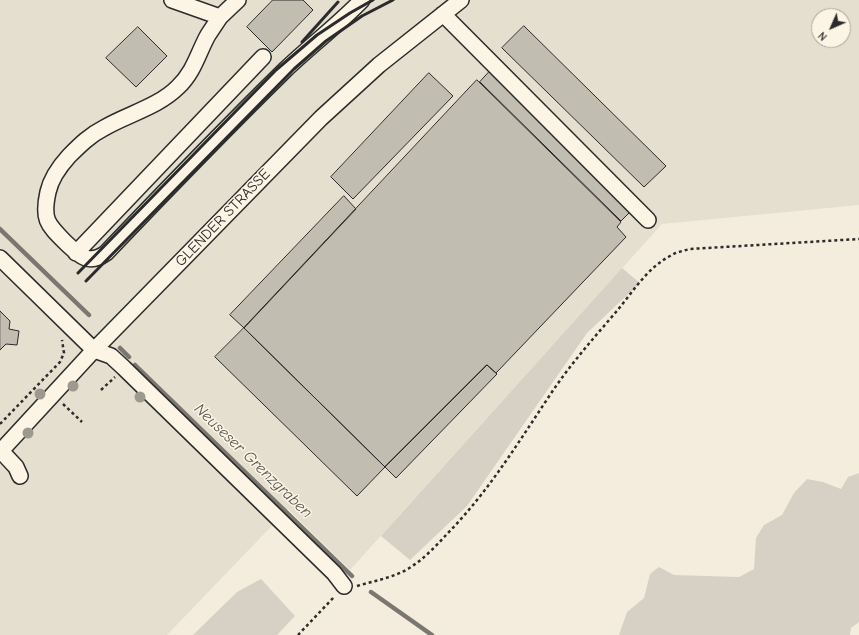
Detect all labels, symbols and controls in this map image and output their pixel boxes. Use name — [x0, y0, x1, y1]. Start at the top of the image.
north arrow — [811, 8, 851, 48]
text: N — [816, 29, 830, 43]
street label: GLENDER STRASSE — [172, 165, 274, 271]
water label: Neuseser Grenzgraben — [190, 400, 316, 522]

